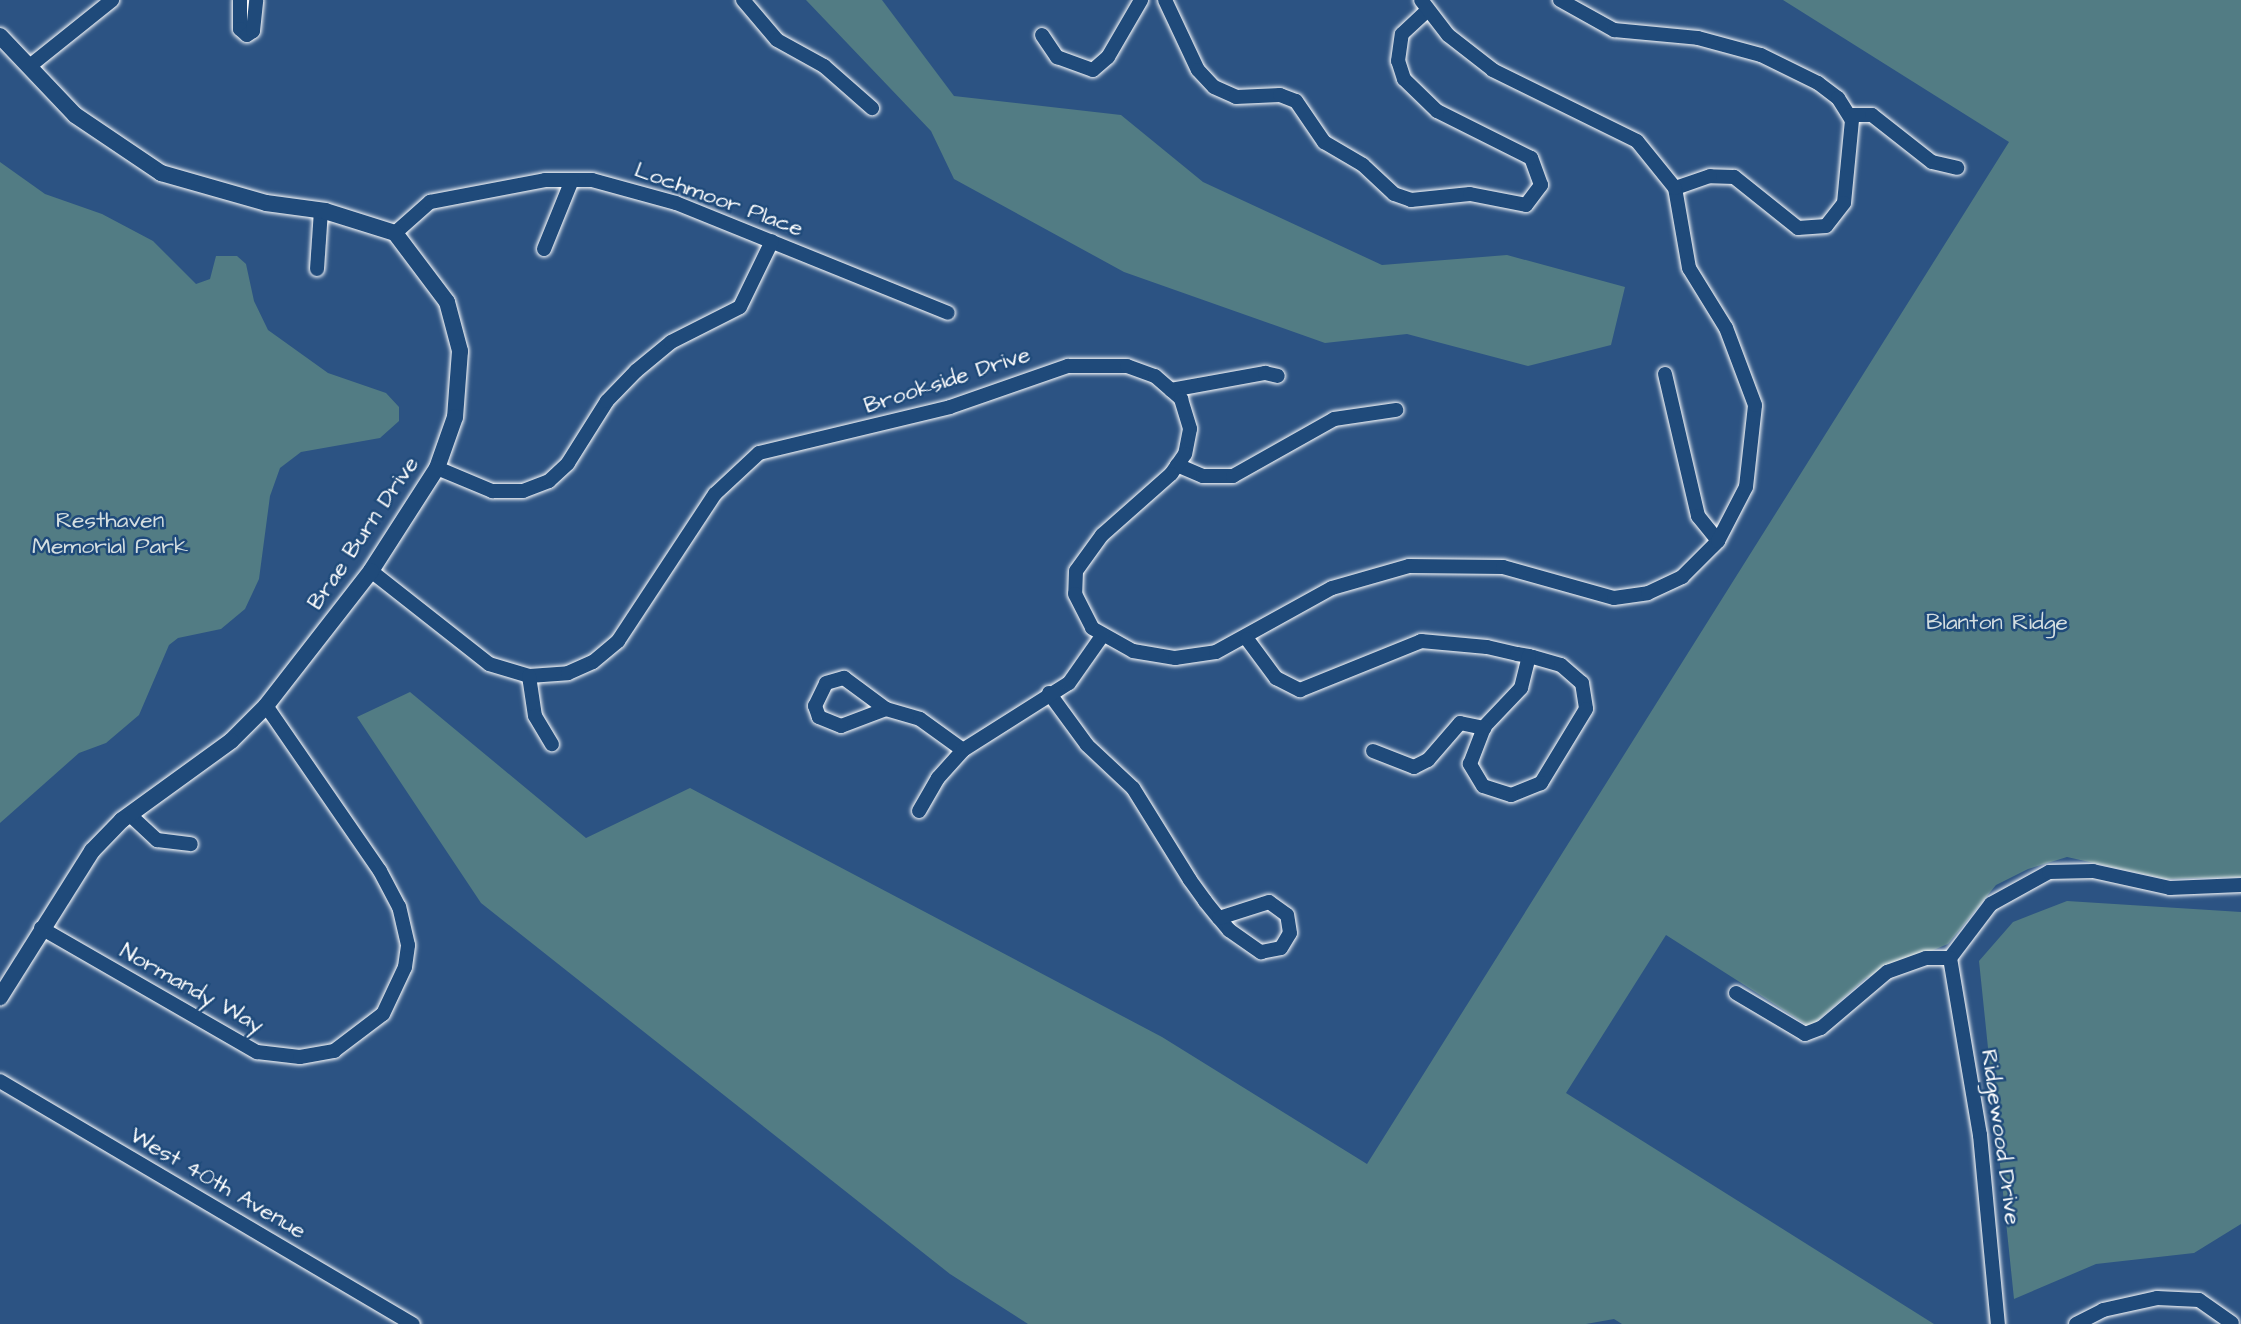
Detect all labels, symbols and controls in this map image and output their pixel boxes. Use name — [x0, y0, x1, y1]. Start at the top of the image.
street label: Lochmoor Place — [631, 156, 807, 242]
street label: Brookside Drive — [860, 340, 1034, 420]
street label: Brae Burn Drive — [301, 451, 425, 615]
park label: Resthaven Memorial Park — [32, 506, 188, 560]
park label: Blanton Ridge — [1926, 608, 2068, 636]
street label: Normandy Way — [115, 937, 269, 1039]
street label: Ridgewood Drive — [1975, 1047, 2027, 1227]
street label: West 40th Avenue — [125, 1121, 311, 1245]

